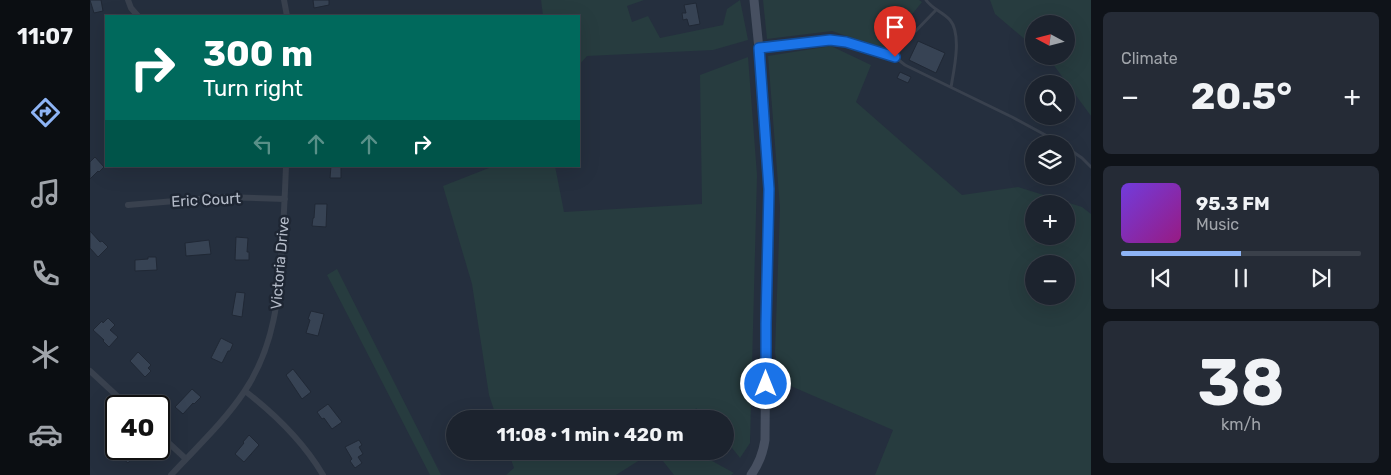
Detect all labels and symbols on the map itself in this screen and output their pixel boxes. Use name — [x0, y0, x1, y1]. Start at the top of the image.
pin — [874, 6, 916, 57]
north arrow — [1025, 15, 1075, 65]
street label: Eric Court — [171, 189, 241, 211]
street label: Victoria Drive — [267, 216, 293, 310]
position arrow — [739, 357, 791, 409]
speed limit sign: 40 — [105, 395, 170, 460]

